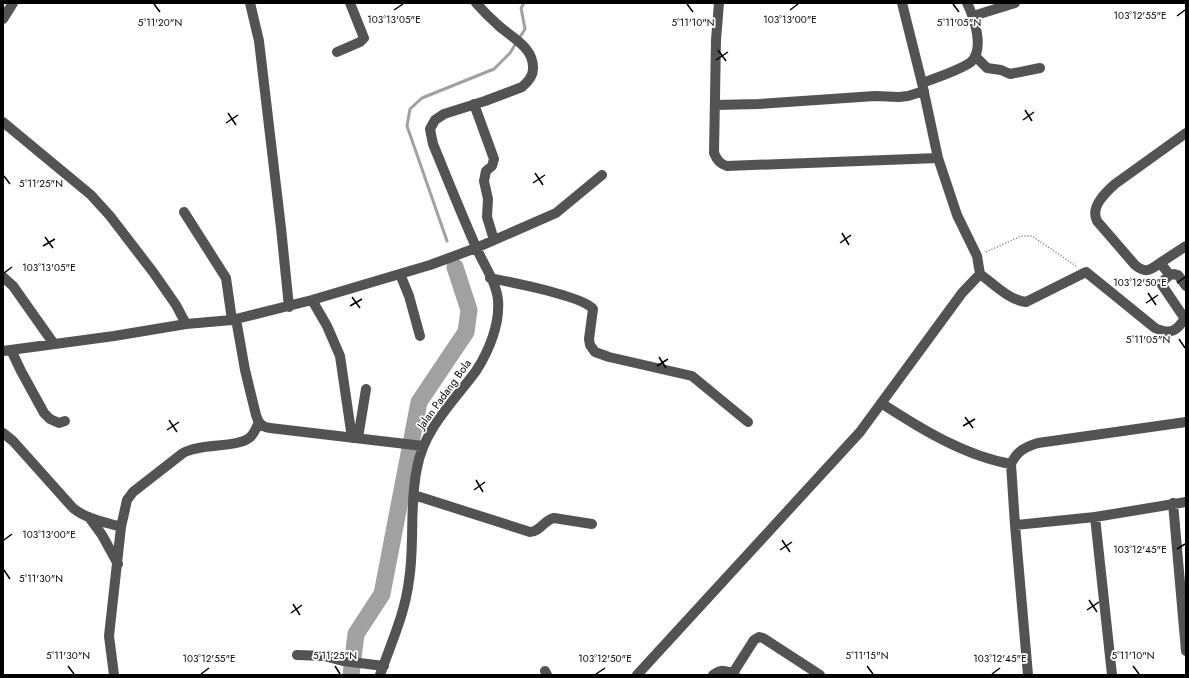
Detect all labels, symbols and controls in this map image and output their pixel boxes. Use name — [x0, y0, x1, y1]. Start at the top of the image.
text: 103°12'55"E — [1113, 8, 1167, 23]
text: 103°13'05"E — [367, 12, 421, 27]
text: 103°13'00"E — [763, 12, 817, 27]
text: 5°11'20"N — [138, 15, 182, 30]
text: 5°11'10"N — [671, 15, 715, 30]
text: 5°11'05"N — [937, 15, 981, 30]
text: 5°11'25"N — [19, 176, 63, 191]
text: 103°13'05"E — [22, 260, 76, 275]
text: 103°12'50"E — [1113, 275, 1167, 290]
text: 5°11'05"N — [1126, 332, 1170, 347]
street label: Jalan Padang Bola — [412, 356, 475, 434]
text: 103°13'00"E — [22, 527, 76, 542]
text: 103°12'45"E — [1113, 542, 1167, 557]
text: 5°11'30"N — [19, 571, 63, 586]
text: 5°11'30"N — [46, 648, 90, 663]
text: 5°11'25"N — [313, 648, 357, 663]
text: 5°11'15"N — [846, 648, 888, 663]
text: 5°11'10"N — [1111, 648, 1155, 663]
text: 103°12'55"E — [182, 651, 236, 666]
text: 103°12'50"E — [578, 651, 632, 666]
text: 103°12'45"E — [973, 651, 1027, 666]

